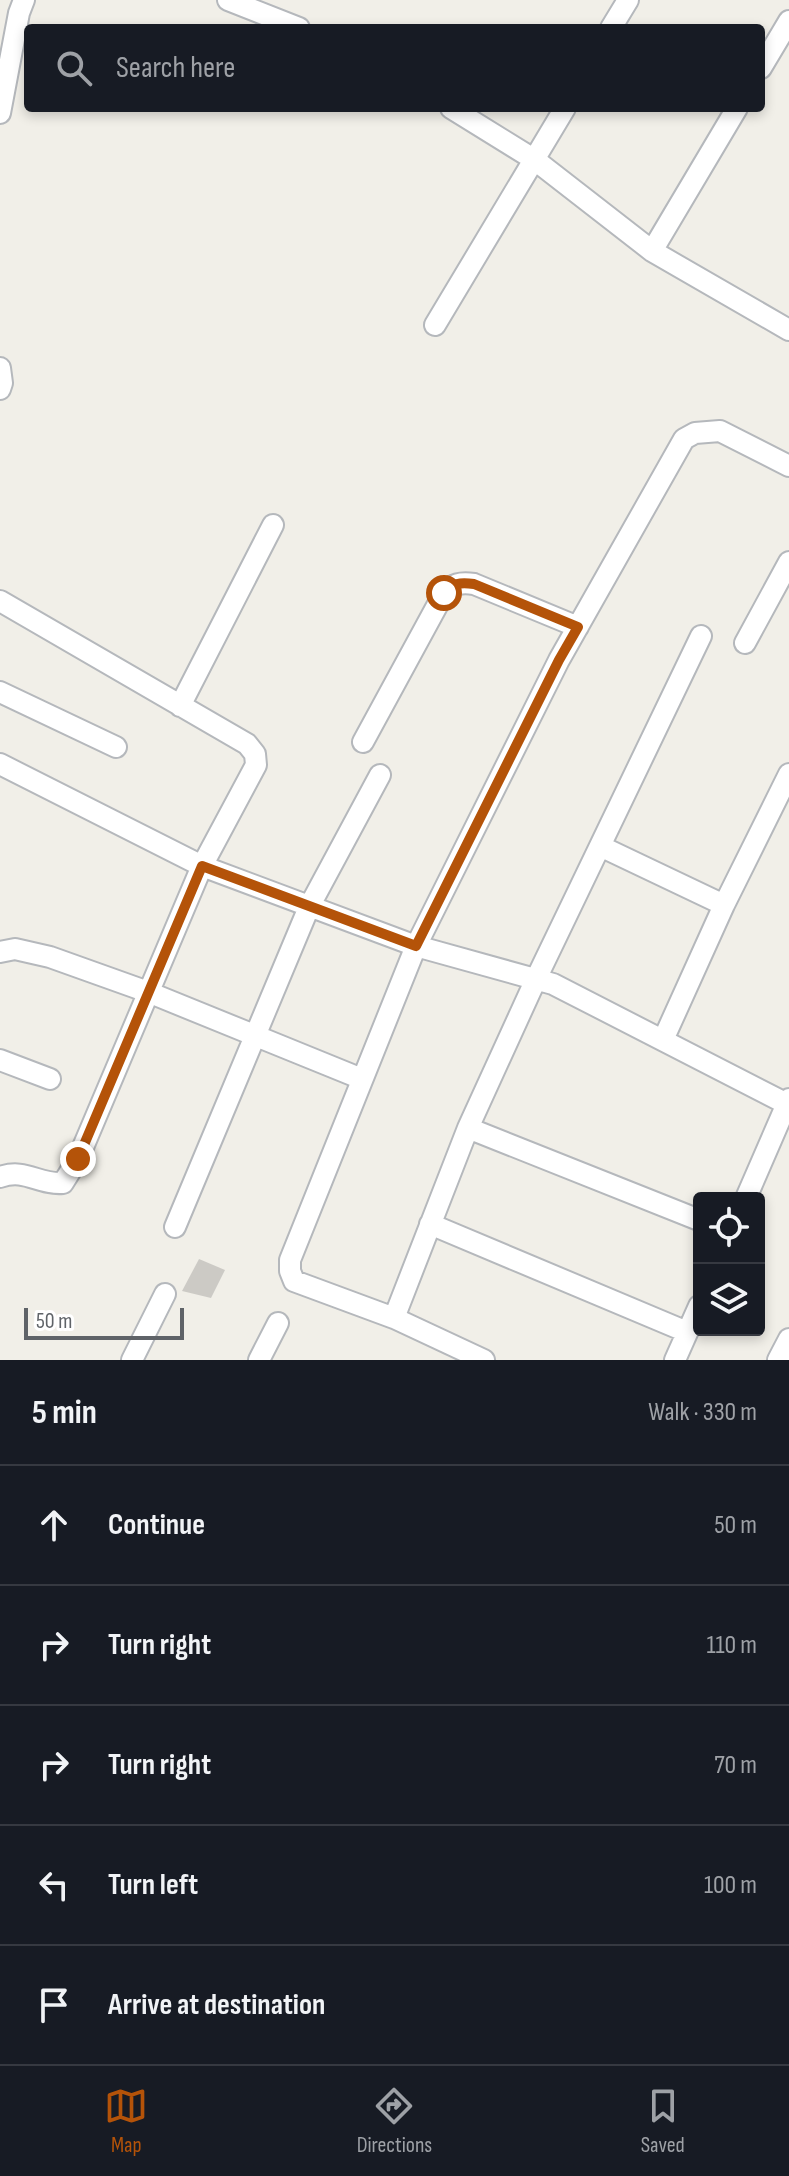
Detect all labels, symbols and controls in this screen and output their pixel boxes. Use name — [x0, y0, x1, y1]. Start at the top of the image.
search box — [24, 24, 765, 112]
icon: search — [52, 46, 96, 90]
text: Search here — [116, 50, 235, 86]
route start — [426, 575, 462, 611]
route end — [60, 1141, 96, 1177]
map controls — [693, 1192, 765, 1336]
button: locate — [693, 1192, 765, 1264]
button: layers — [693, 1264, 765, 1336]
scale bar — [24, 1304, 184, 1340]
text: 50 m — [36, 1308, 72, 1335]
text: 5 min — [32, 1392, 97, 1433]
text: Walk · 330 m — [648, 1397, 757, 1428]
icon: ahead — [32, 1503, 76, 1547]
text: Continue — [108, 1507, 205, 1543]
text: 50 m — [714, 1510, 757, 1541]
icon: right — [32, 1623, 76, 1667]
text: Turn right — [108, 1627, 211, 1663]
text: 110 m — [706, 1630, 757, 1661]
icon: right — [32, 1743, 76, 1787]
text: Turn right — [108, 1747, 211, 1783]
text: 70 m — [714, 1750, 757, 1781]
icon: left — [32, 1863, 76, 1907]
text: Turn left — [108, 1867, 198, 1903]
text: 100 m — [704, 1870, 757, 1901]
icon: arrive — [32, 1983, 76, 2027]
text: Arrive at destination — [108, 1987, 325, 2023]
tab: Map — [104, 2084, 148, 2159]
tab: Directions — [357, 2084, 432, 2159]
tab: Saved — [641, 2084, 685, 2159]

